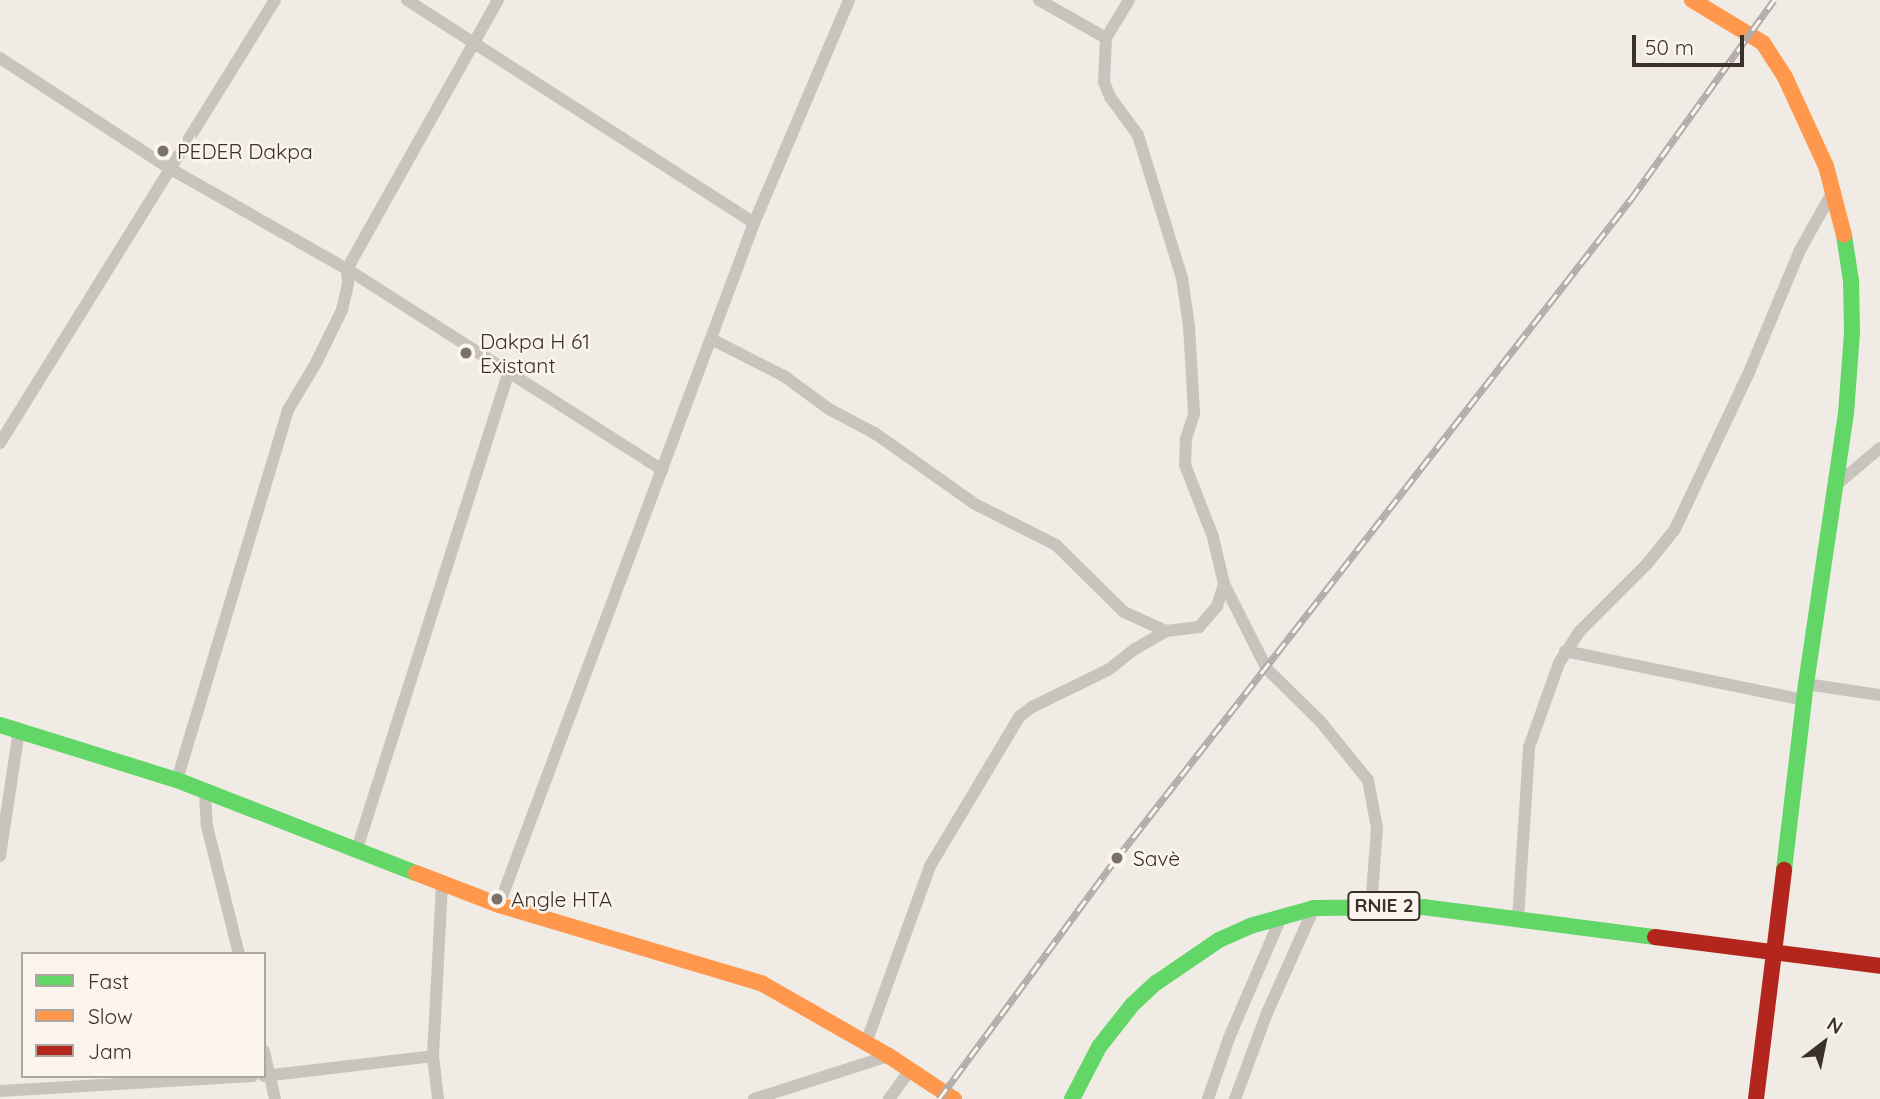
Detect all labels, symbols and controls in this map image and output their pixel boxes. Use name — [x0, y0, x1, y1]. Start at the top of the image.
scale bar — [1635, 21, 1747, 65]
text: 50 m — [1645, 34, 1694, 60]
place label: PEDER Dakpa — [177, 138, 313, 164]
marker: PEDER Dakpa — [155, 143, 171, 159]
place label: Dakpa H 61 Existant — [480, 328, 590, 378]
marker: Dakpa H 61 Existant — [458, 345, 474, 361]
place label: Savè — [1133, 845, 1180, 871]
marker: Savè — [1107, 848, 1127, 868]
place label: Angle HTA — [511, 886, 612, 912]
road number: RNIE 2 — [1347, 890, 1421, 922]
marker: Angle HTA — [489, 891, 505, 907]
legend — [21, 952, 266, 1078]
text: Fast — [88, 968, 129, 994]
text: Slow — [88, 1003, 133, 1029]
north arrow — [1789, 1008, 1859, 1078]
text: N — [1823, 1011, 1847, 1039]
text: Jam — [88, 1038, 132, 1064]

